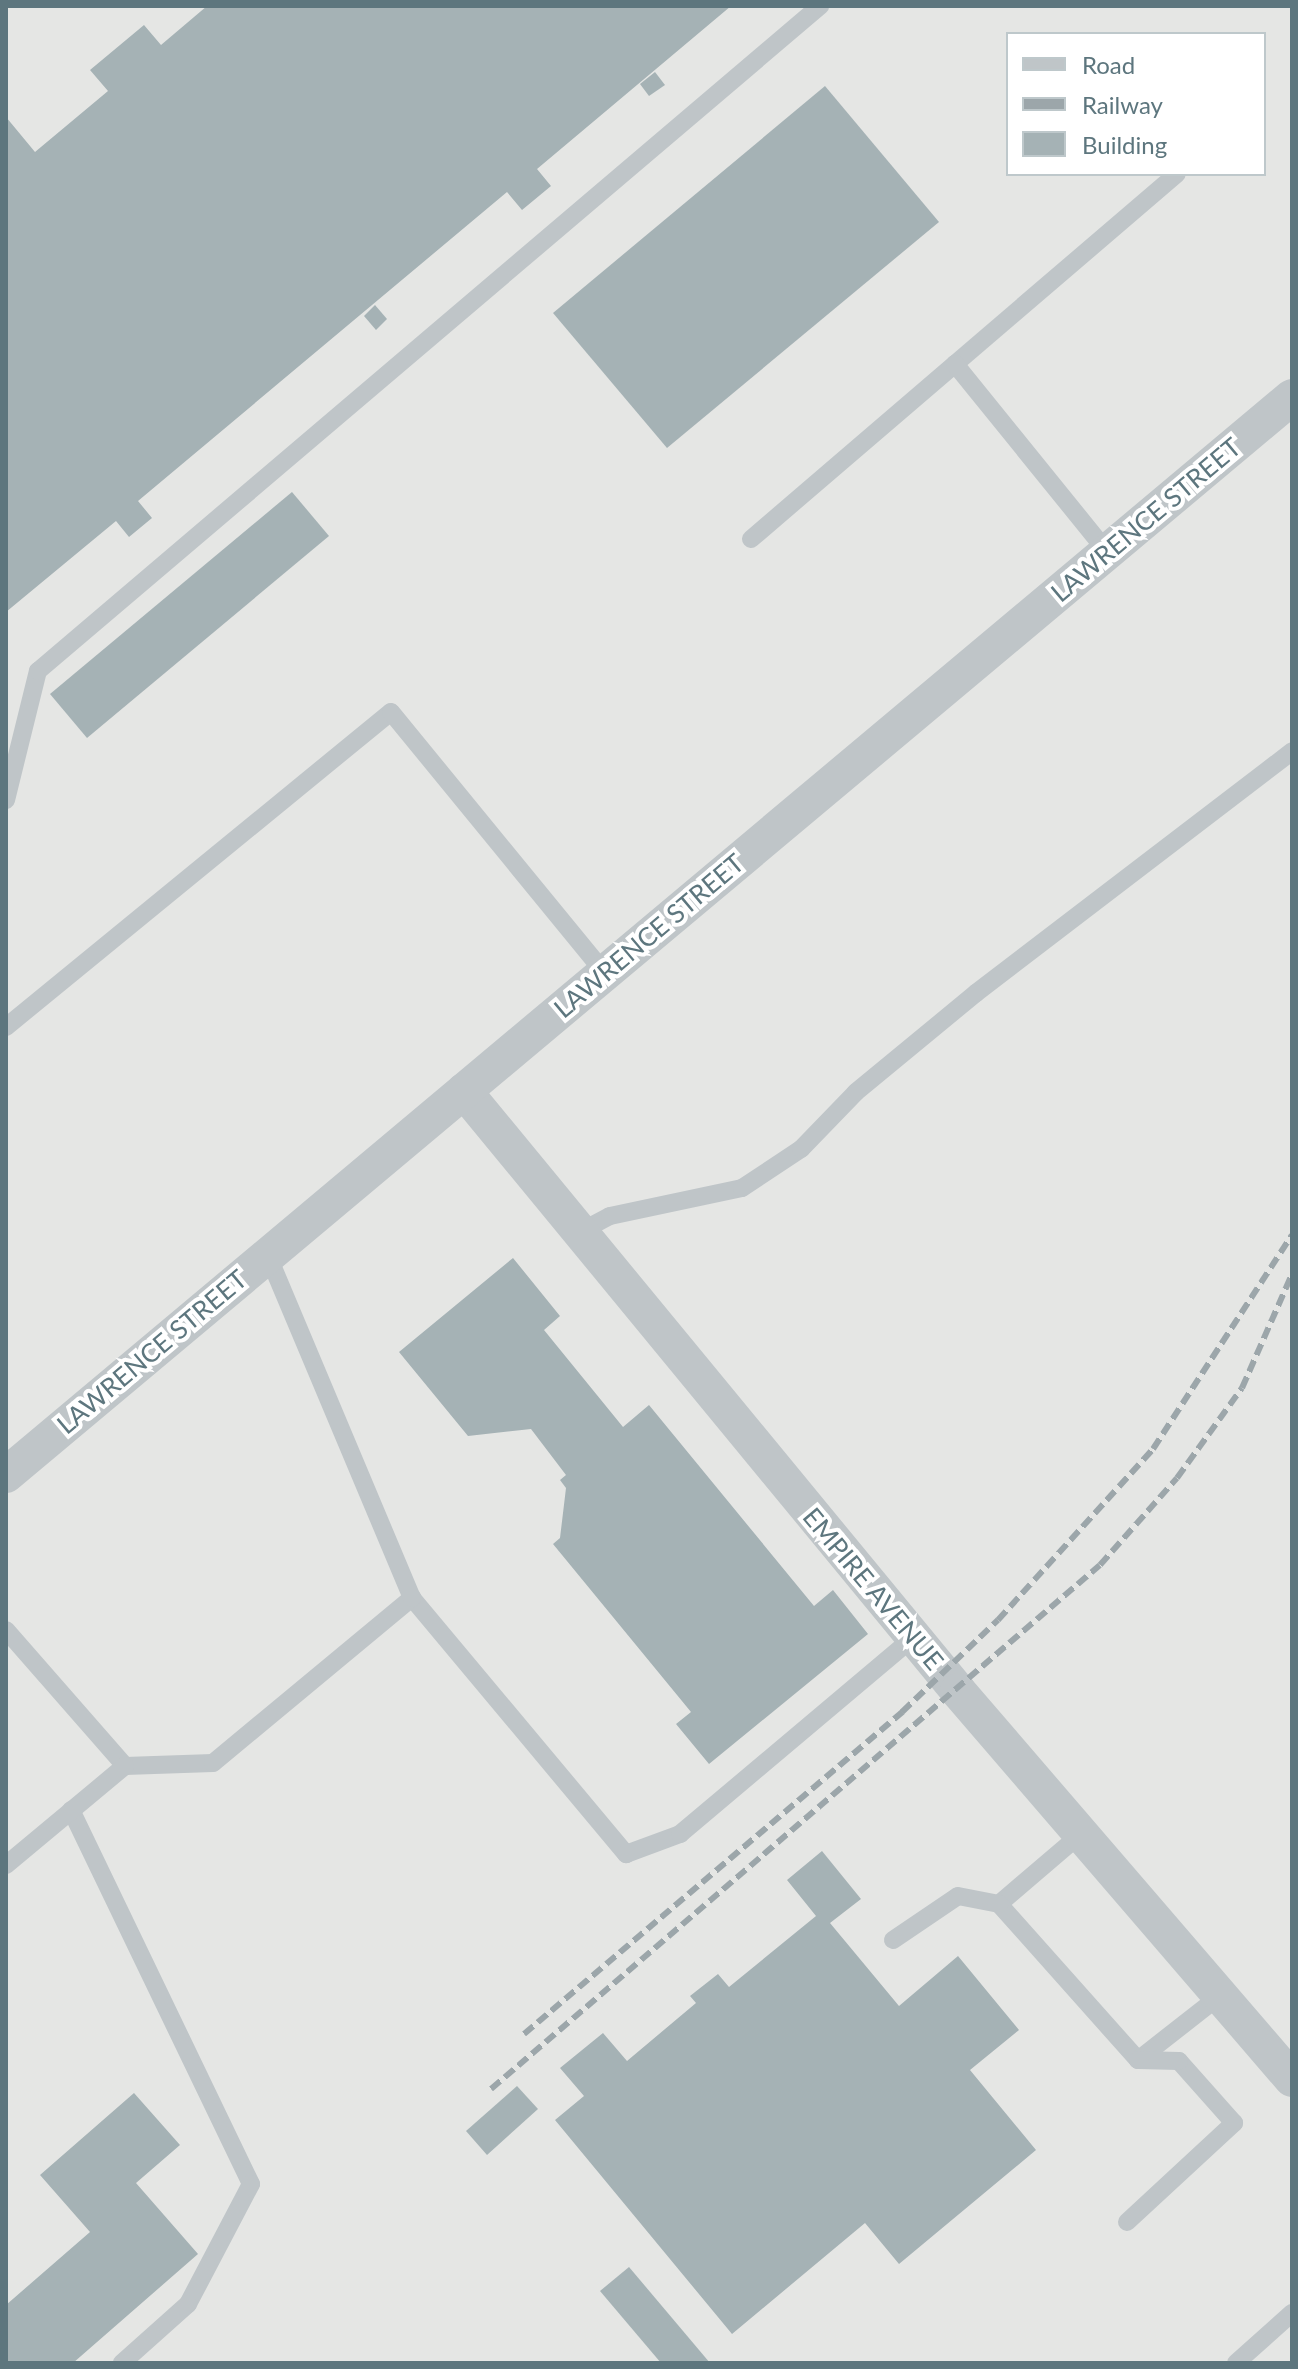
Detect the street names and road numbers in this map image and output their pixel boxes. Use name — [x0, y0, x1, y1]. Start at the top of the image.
street label: LAWRENCE STREET — [1045, 432, 1247, 608]
street label: LAWRENCE STREET — [548, 848, 750, 1024]
street label: LAWRENCE STREET — [51, 1264, 253, 1440]
street label: EMPIRE AVENUE — [796, 1501, 950, 1677]

